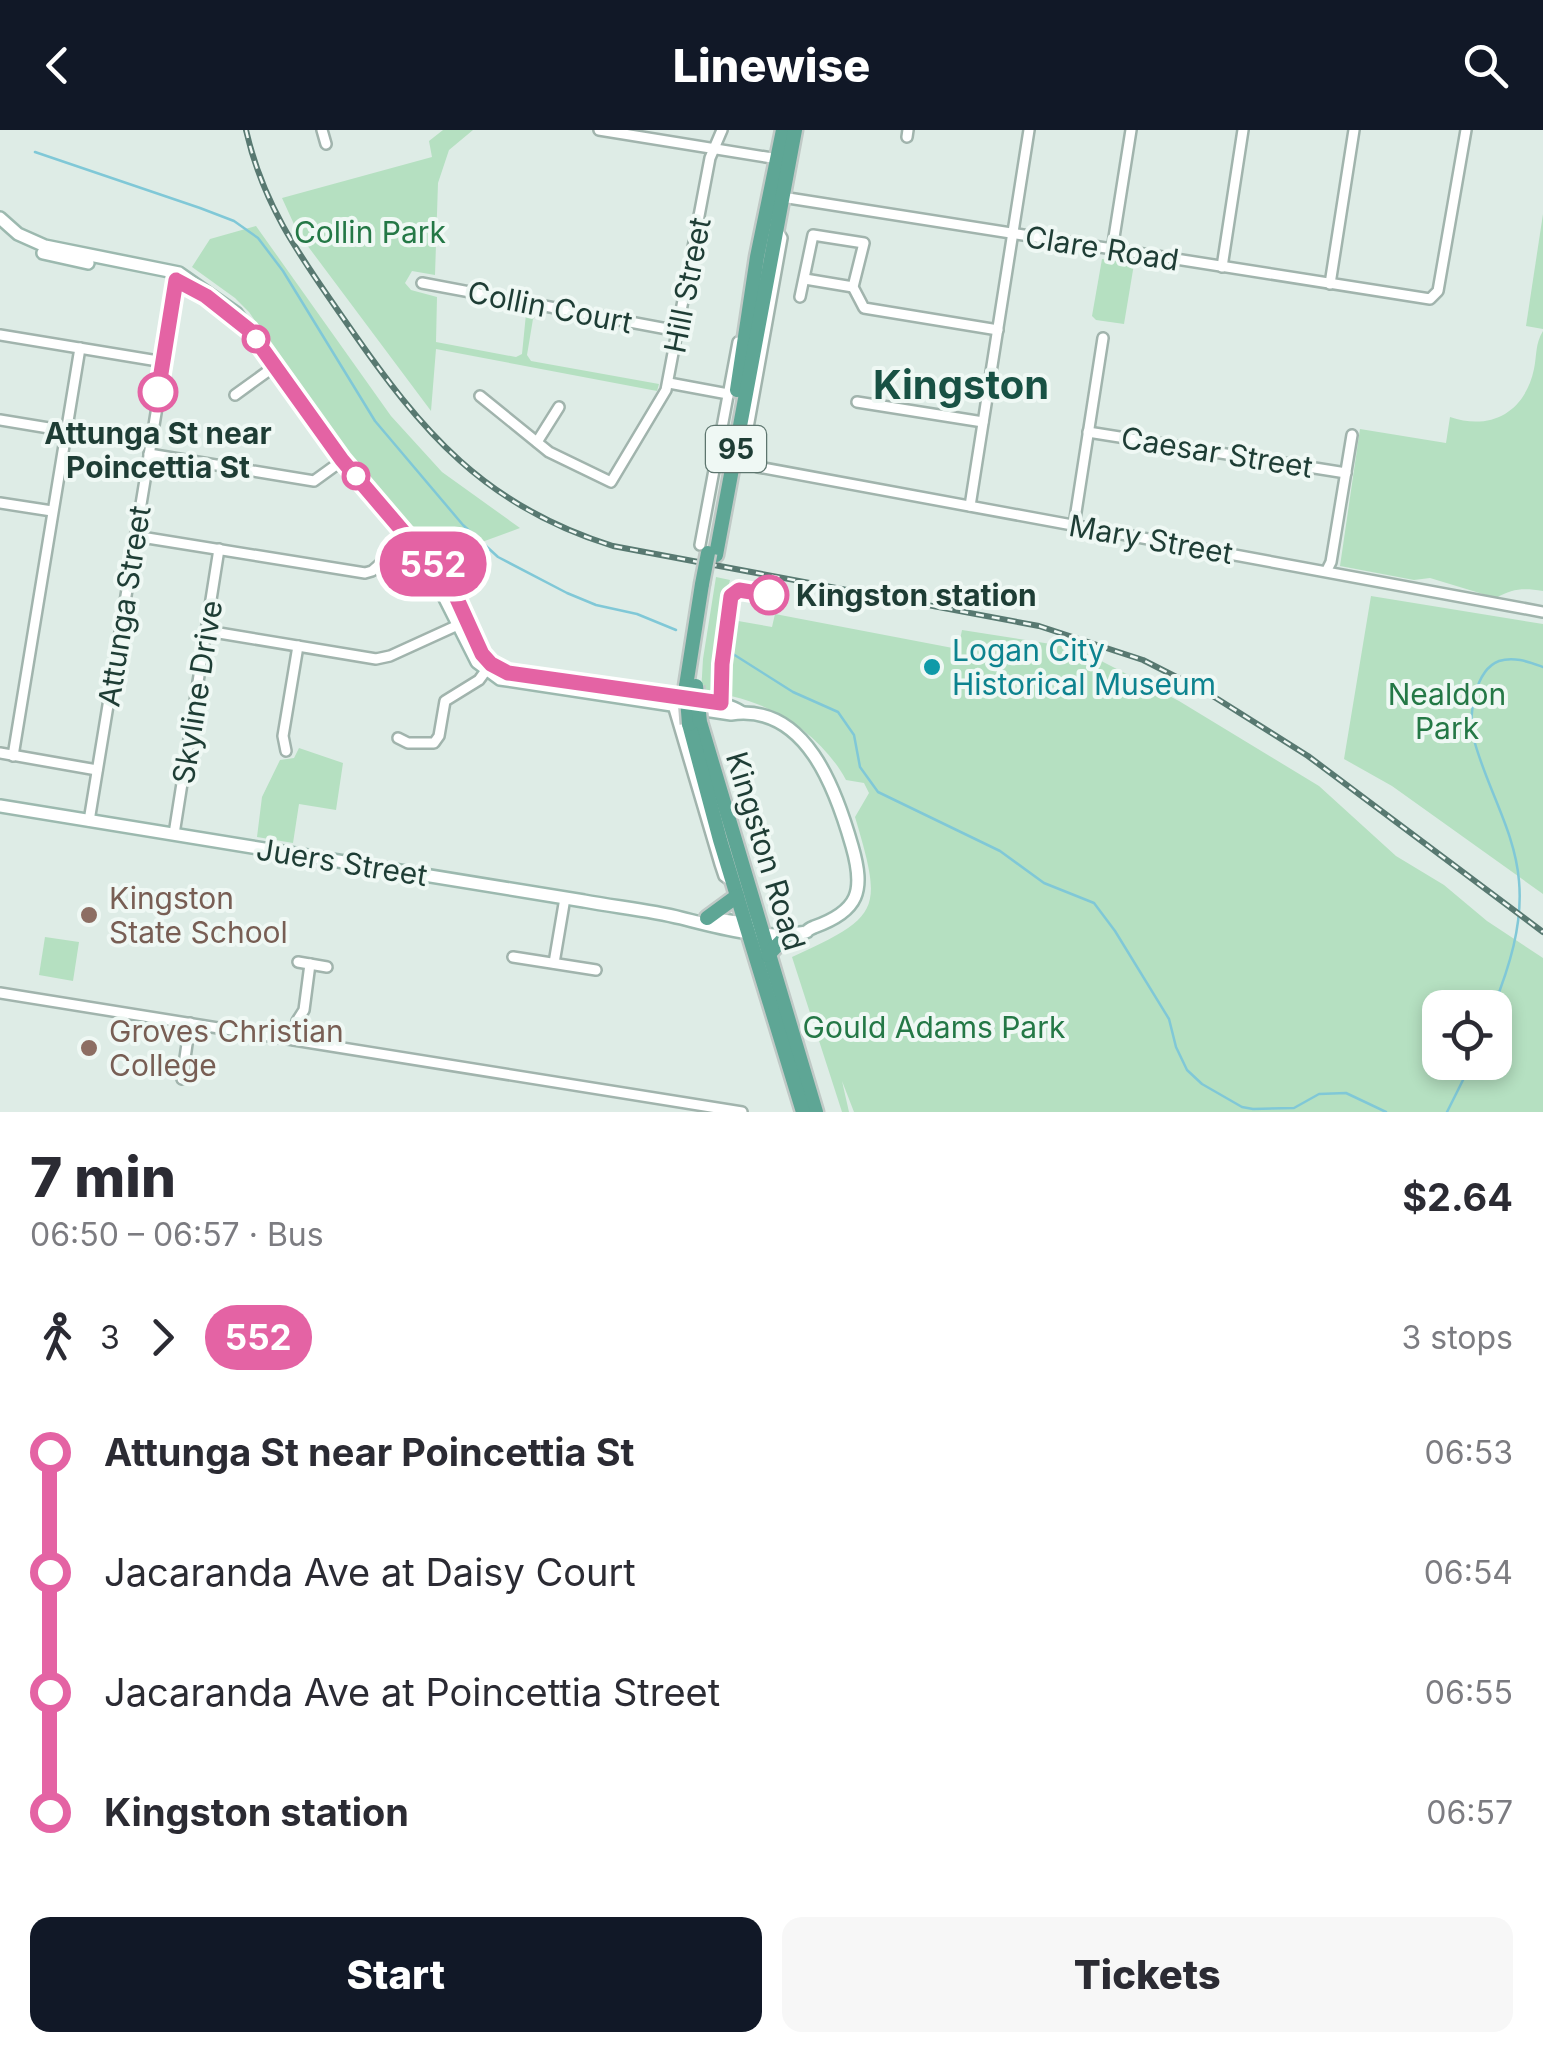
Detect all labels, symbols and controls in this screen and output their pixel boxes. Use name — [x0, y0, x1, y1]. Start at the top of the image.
icon: back — [30, 38, 85, 93]
text: Linewise — [673, 38, 870, 93]
icon: search — [1458, 38, 1513, 93]
park label: Collin Park — [294, 214, 447, 250]
street label: Hill Street — [656, 214, 718, 356]
street label: Clare Road — [1023, 218, 1181, 278]
street label: Collin Court — [465, 273, 636, 341]
unlabelled marker — [243, 326, 269, 352]
district label: Kingston — [873, 360, 1049, 409]
marker: Attunga St near Poincettia St — [139, 373, 177, 411]
place label: Attunga St near Poincettia St — [44, 415, 272, 485]
street label: Caesar Street — [1119, 419, 1315, 485]
road number: 95 — [706, 426, 766, 472]
unlabelled marker — [343, 463, 369, 489]
street label: Attunga Street — [90, 503, 158, 709]
street label: Mary Street — [1066, 507, 1236, 571]
line badge: 552 — [376, 532, 490, 596]
text: 552 — [400, 543, 466, 585]
marker: Kingston station — [750, 576, 788, 614]
place label: Kingston station — [796, 577, 1037, 613]
street label: Skyline Drive — [165, 598, 229, 786]
place label: Logan City Historical Museum — [952, 632, 1216, 702]
marker: Logan City Historical Museum — [921, 656, 943, 678]
park label: Nealdon Park — [1388, 676, 1506, 746]
street label: Kingston Road — [719, 747, 813, 955]
street label: Juers Street — [254, 831, 430, 893]
place label: Kingston State School — [109, 880, 288, 950]
marker: Kingston State School — [78, 904, 100, 926]
map controls — [1422, 990, 1512, 1080]
button: locate — [1422, 990, 1512, 1080]
park label: Gould Adams Park — [803, 1009, 1066, 1045]
place label: Groves Christian College — [109, 1013, 344, 1083]
marker: Groves Christian College — [78, 1037, 100, 1059]
text: 7 min — [30, 1144, 176, 1210]
text: $2.64 — [1402, 1174, 1513, 1220]
text: 06:50 – 06:57 · Bus — [30, 1215, 324, 1254]
icon: walk — [30, 1310, 85, 1365]
icon: forward — [135, 1310, 190, 1365]
text: 552 — [225, 1316, 292, 1358]
text: 3 — [100, 1318, 120, 1357]
text: 3 stops — [1402, 1318, 1513, 1357]
text: Attunga St near Poincettia St — [104, 1429, 634, 1475]
text: 06:53 — [1425, 1433, 1513, 1472]
text: Jacaranda Ave at Daisy Court — [104, 1549, 636, 1595]
text: 06:54 — [1424, 1553, 1513, 1592]
text: Jacaranda Ave at Poincettia Street — [104, 1669, 720, 1715]
text: 06:55 — [1425, 1673, 1513, 1712]
text: Kingston station — [104, 1789, 409, 1835]
text: 06:57 — [1426, 1793, 1513, 1832]
button: Start — [30, 1917, 762, 2032]
button: Tickets — [782, 1917, 1513, 2032]

